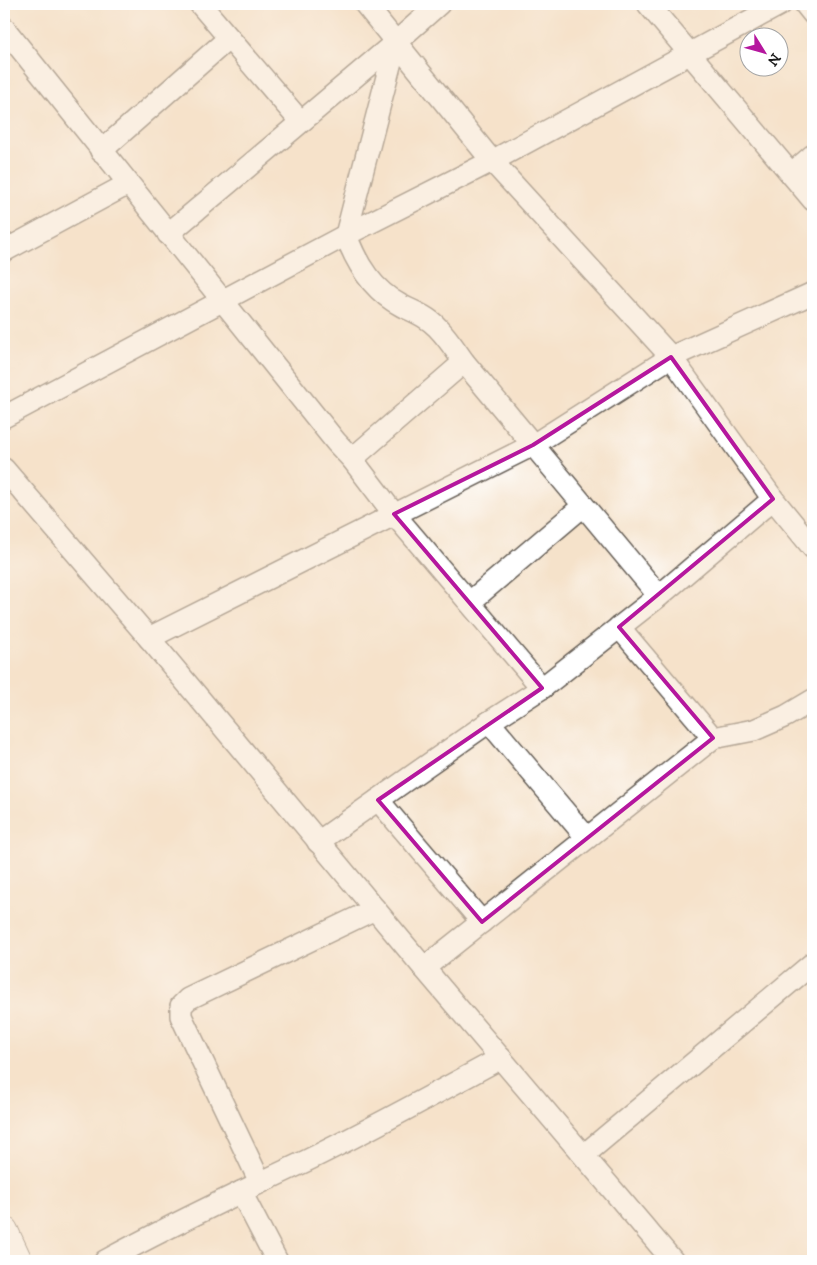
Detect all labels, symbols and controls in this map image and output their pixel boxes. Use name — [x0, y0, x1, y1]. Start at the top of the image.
north arrow — [740, 28, 790, 78]
text: N — [763, 49, 784, 70]

